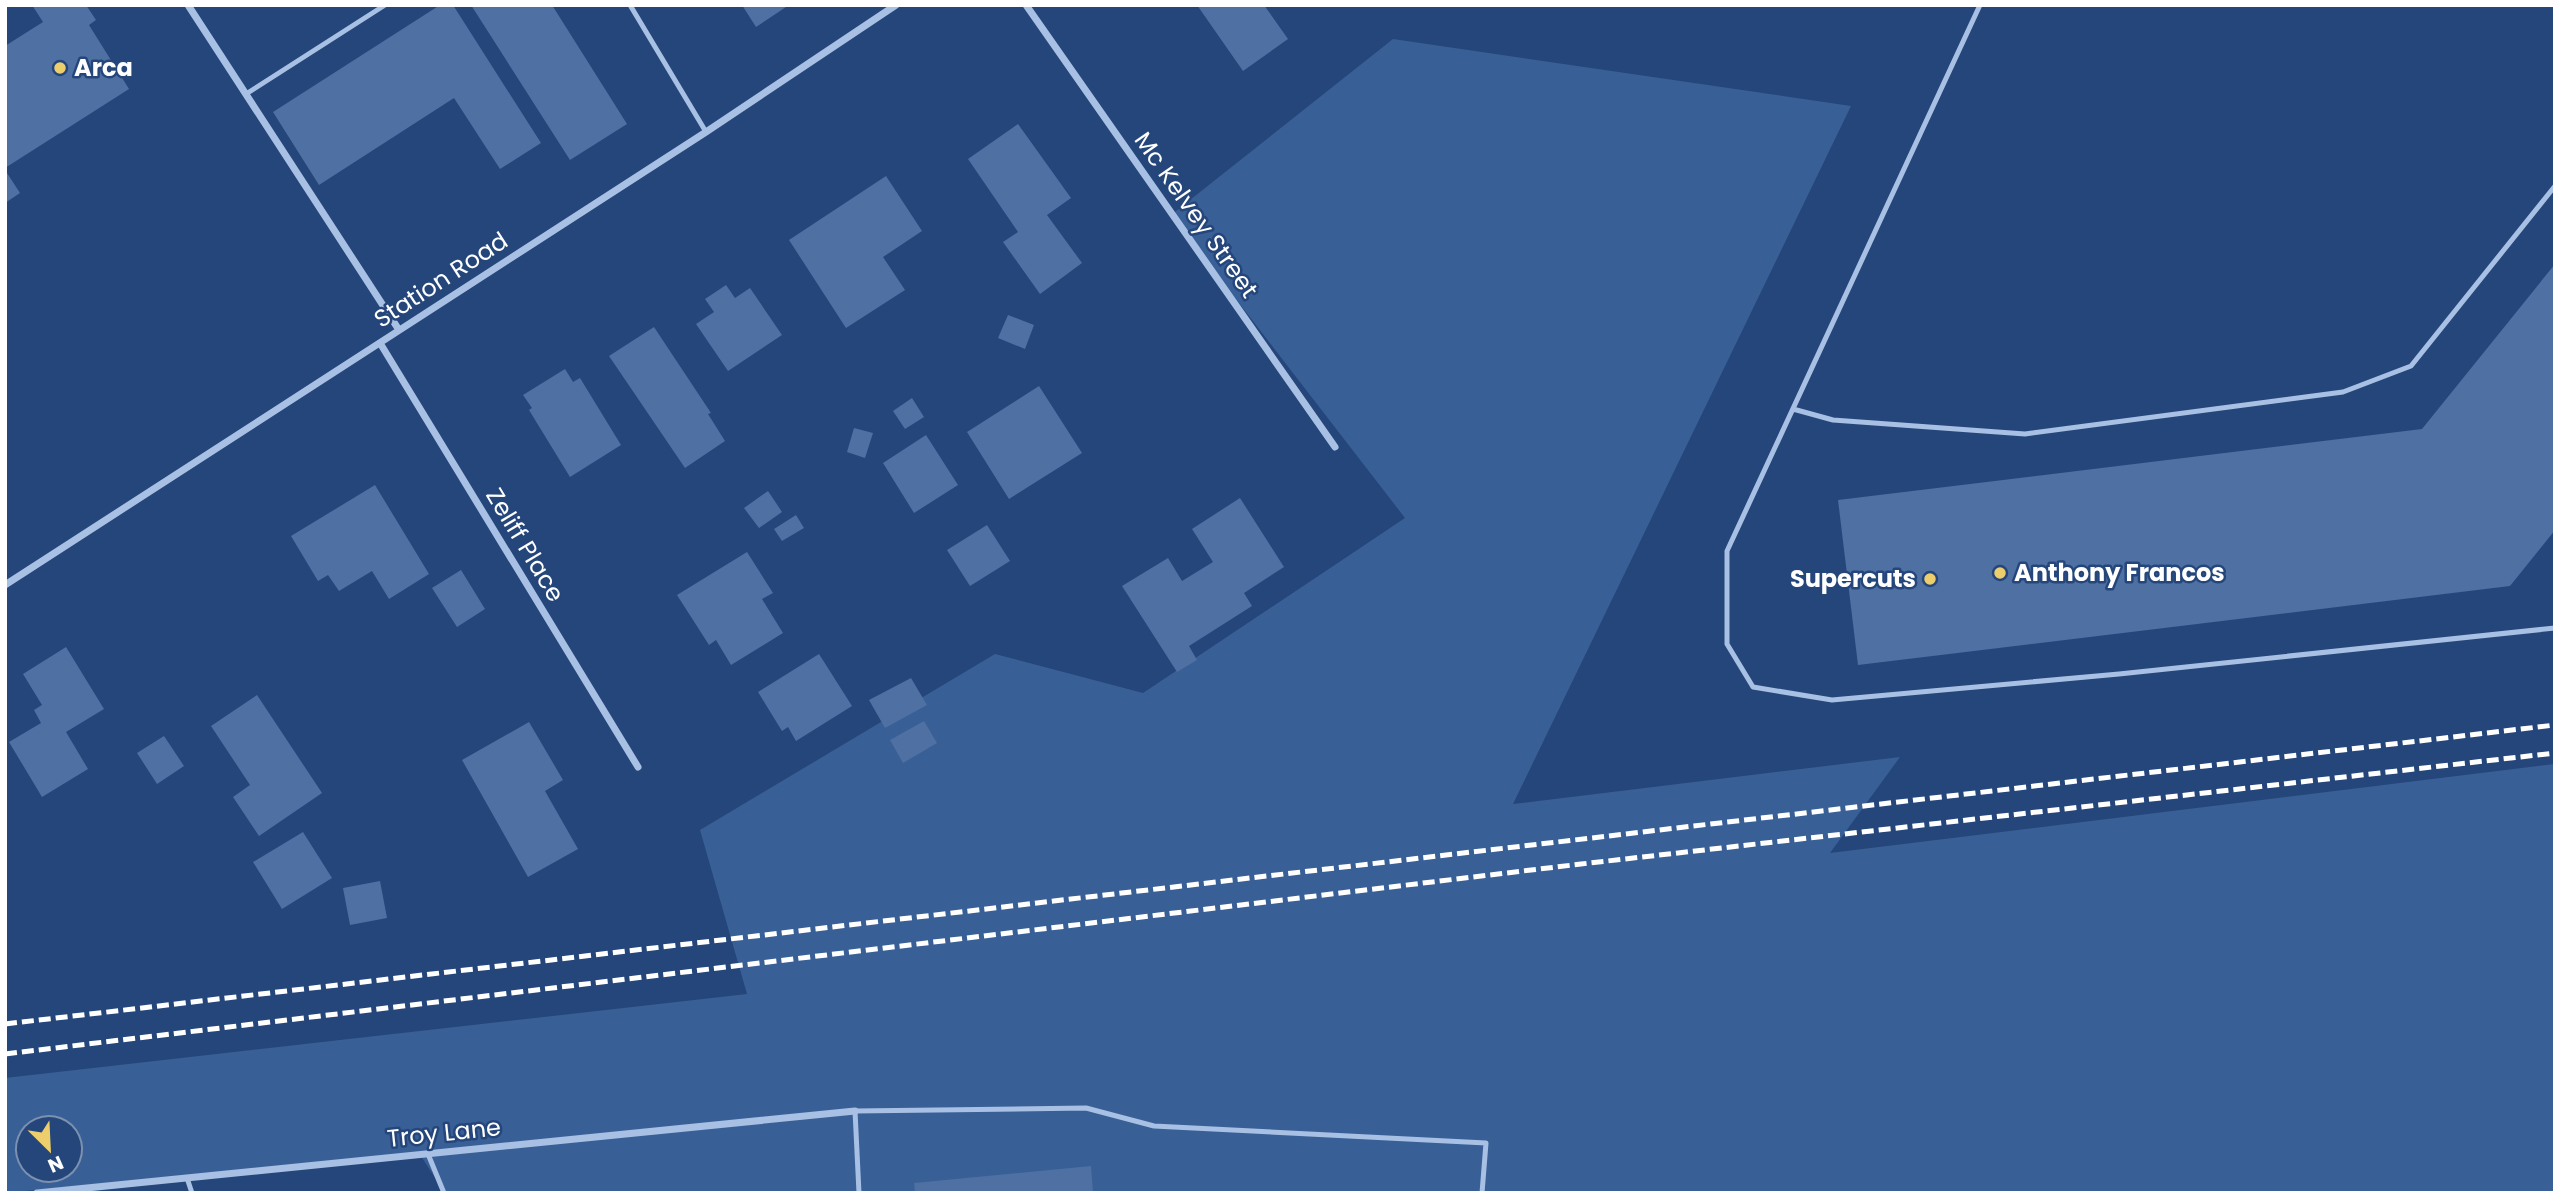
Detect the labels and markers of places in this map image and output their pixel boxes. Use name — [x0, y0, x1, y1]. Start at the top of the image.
place label: Arca — [74, 51, 133, 84]
marker: Arca — [52, 60, 68, 76]
place label: Anthony Francos — [2014, 556, 2225, 589]
place label: Supercuts — [1790, 562, 1916, 595]
marker: Anthony Francos — [1992, 565, 2008, 581]
marker: Supercuts — [1922, 571, 1938, 587]

